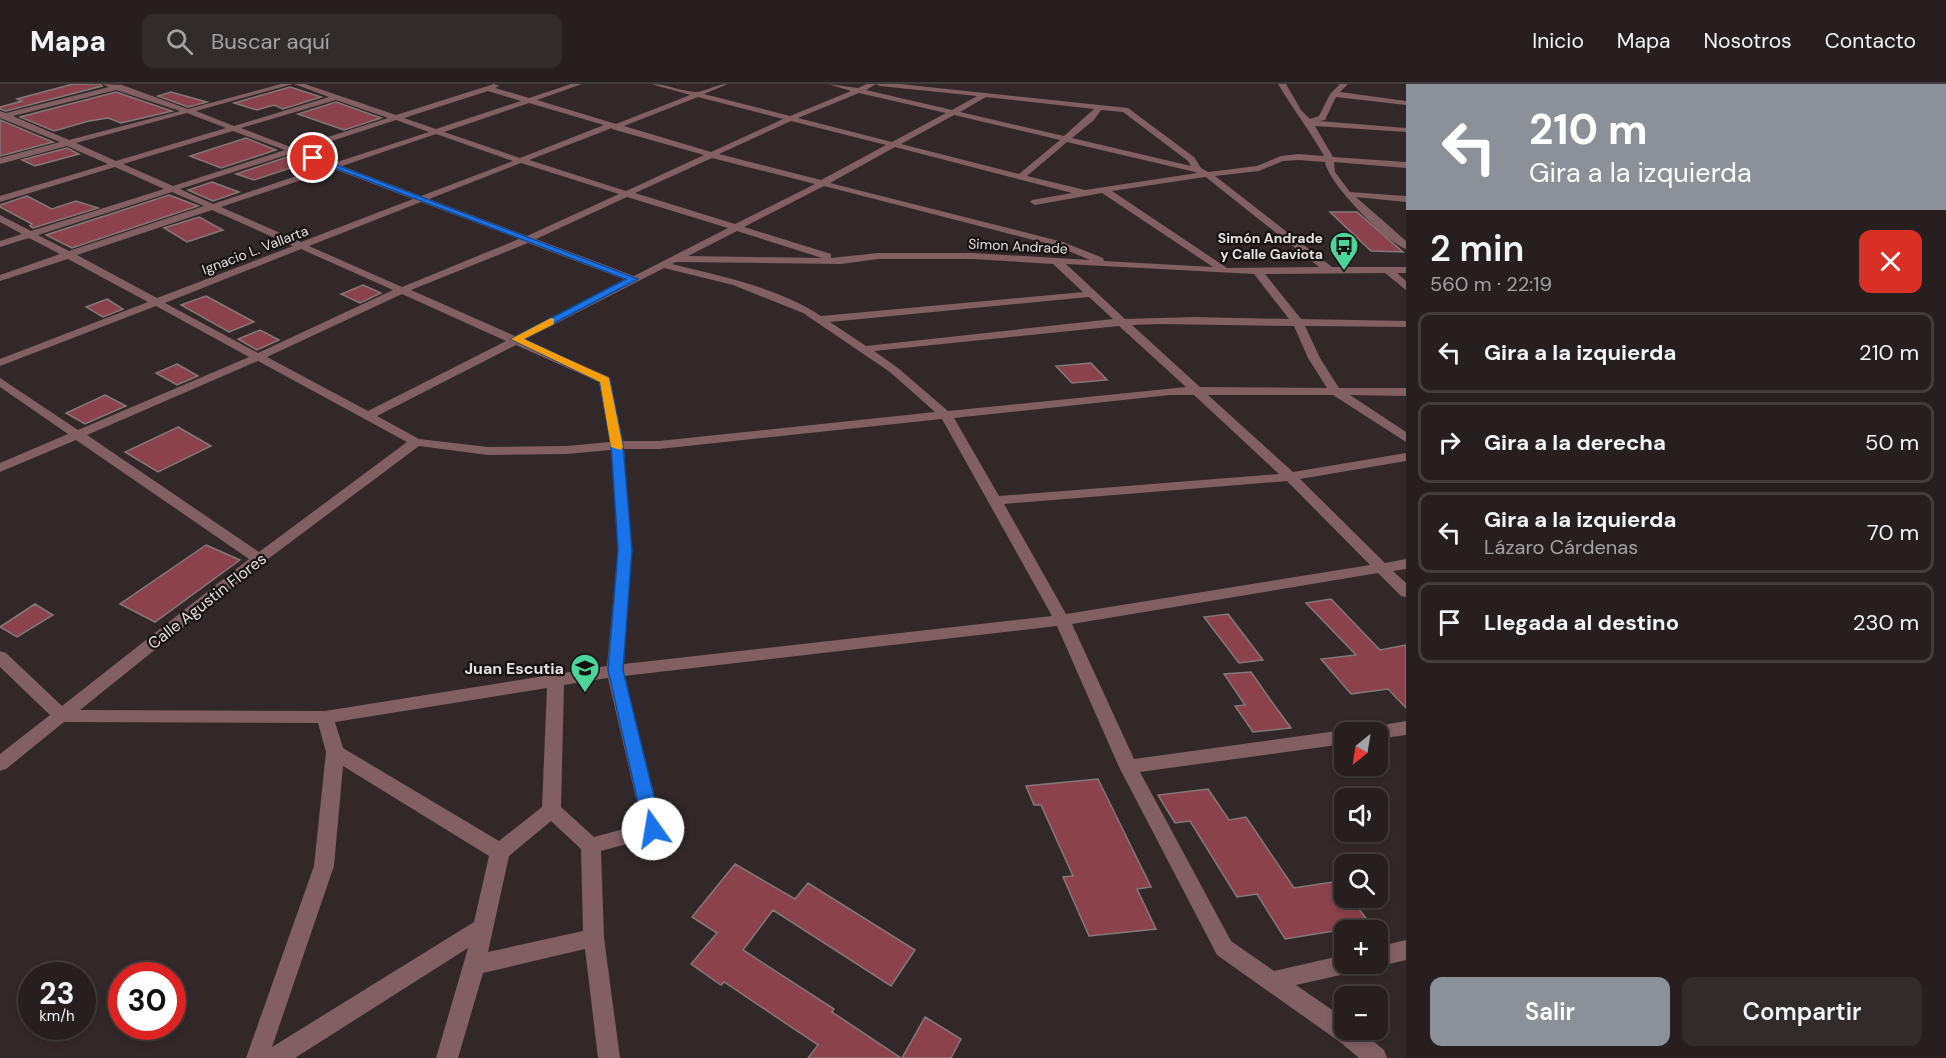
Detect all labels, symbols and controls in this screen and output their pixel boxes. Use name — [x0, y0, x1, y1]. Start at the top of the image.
search box — [142, 14, 562, 68]
text: Mapa — [30, 23, 106, 60]
icon: search — [163, 25, 196, 58]
text: Buscar aquí — [211, 27, 330, 56]
text: Inicio — [1532, 27, 1584, 55]
text: Mapa — [1617, 27, 1671, 55]
text: Nosotros — [1704, 27, 1792, 55]
text: Contacto — [1825, 27, 1916, 55]
text: 210 m — [1529, 102, 1647, 157]
icon: left — [1430, 108, 1508, 186]
pin — [287, 132, 338, 183]
icon: arrive — [296, 141, 329, 174]
text: Gira a la izquierda — [1529, 155, 1752, 190]
street label: Ignacio L. Vallarta — [199, 221, 311, 279]
text: 2 min — [1430, 225, 1524, 272]
place label: Simón Andrade y Calle Gaviota — [1218, 229, 1323, 263]
bus stop icon: Simón Andrade y Calle Gaviota — [1328, 230, 1360, 272]
button: close — [1859, 230, 1922, 293]
street label: Simon Andrade — [968, 234, 1068, 258]
text: 560 m · 22:19 — [1430, 271, 1552, 297]
icon: left — [1433, 336, 1466, 369]
text: Gira a la izquierda — [1484, 338, 1676, 367]
text: 210 m — [1859, 338, 1919, 367]
icon: right — [1433, 426, 1466, 459]
text: Gira a la derecha — [1484, 428, 1666, 457]
text: 50 m — [1865, 428, 1919, 457]
text: Gira a la izquierda — [1484, 505, 1676, 534]
icon: left — [1433, 516, 1466, 549]
text: 70 m — [1867, 518, 1919, 547]
text: Lázaro Cárdenas — [1484, 534, 1638, 560]
street label: Calle Agustin Flores — [143, 548, 271, 654]
icon: arrive — [1433, 606, 1466, 639]
text: Llegada al destino — [1484, 608, 1679, 637]
text: 230 m — [1853, 608, 1919, 637]
school or university icon: Juan Escutia — [569, 652, 601, 694]
place label: Juan Escutia — [464, 658, 564, 679]
north arrow — [1334, 722, 1388, 776]
map controls — [1334, 722, 1388, 1040]
button: sound — [1334, 788, 1388, 842]
position arrow — [621, 797, 685, 861]
button: search — [1334, 854, 1388, 908]
button: + — [1334, 920, 1388, 974]
speed limit sign: 30 — [108, 962, 186, 1040]
text: 23 — [39, 974, 75, 1013]
button: Salir — [1430, 977, 1670, 1046]
button: Compartir — [1682, 977, 1922, 1046]
button: − — [1334, 986, 1388, 1040]
text: km/h — [39, 1006, 75, 1026]

